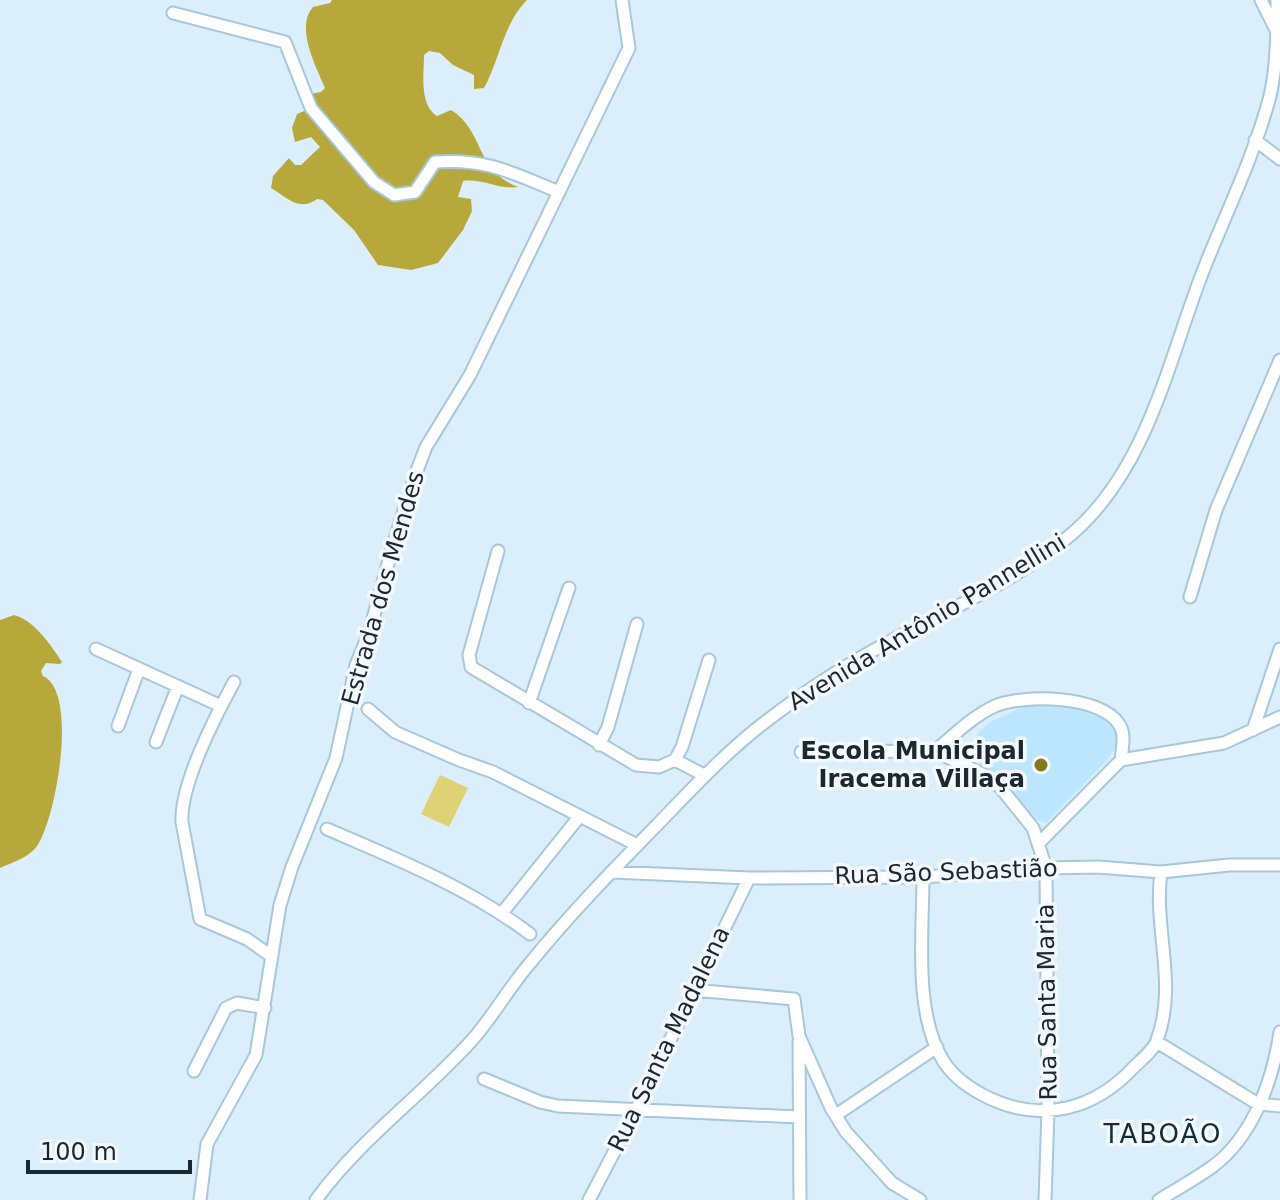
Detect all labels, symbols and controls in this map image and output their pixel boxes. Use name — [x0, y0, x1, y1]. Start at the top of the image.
street label: Estrada dos Mendes — [336, 468, 430, 708]
street label: Avenida Antônio Pannellini — [783, 528, 1071, 716]
place label: Escola Municipal Iracema Villaça — [800, 737, 1025, 793]
marker: Escola Municipal Iracema Villaça — [1032, 756, 1050, 774]
street label: Rua São Sebastião — [834, 854, 1058, 890]
street label: Rua Santa Maria — [1031, 903, 1063, 1101]
street label: Rua Santa Madalena — [602, 922, 736, 1156]
district label: TABOÃO — [1103, 1118, 1222, 1149]
scale bar — [28, 1124, 190, 1174]
text: 100 m — [40, 1138, 117, 1166]

